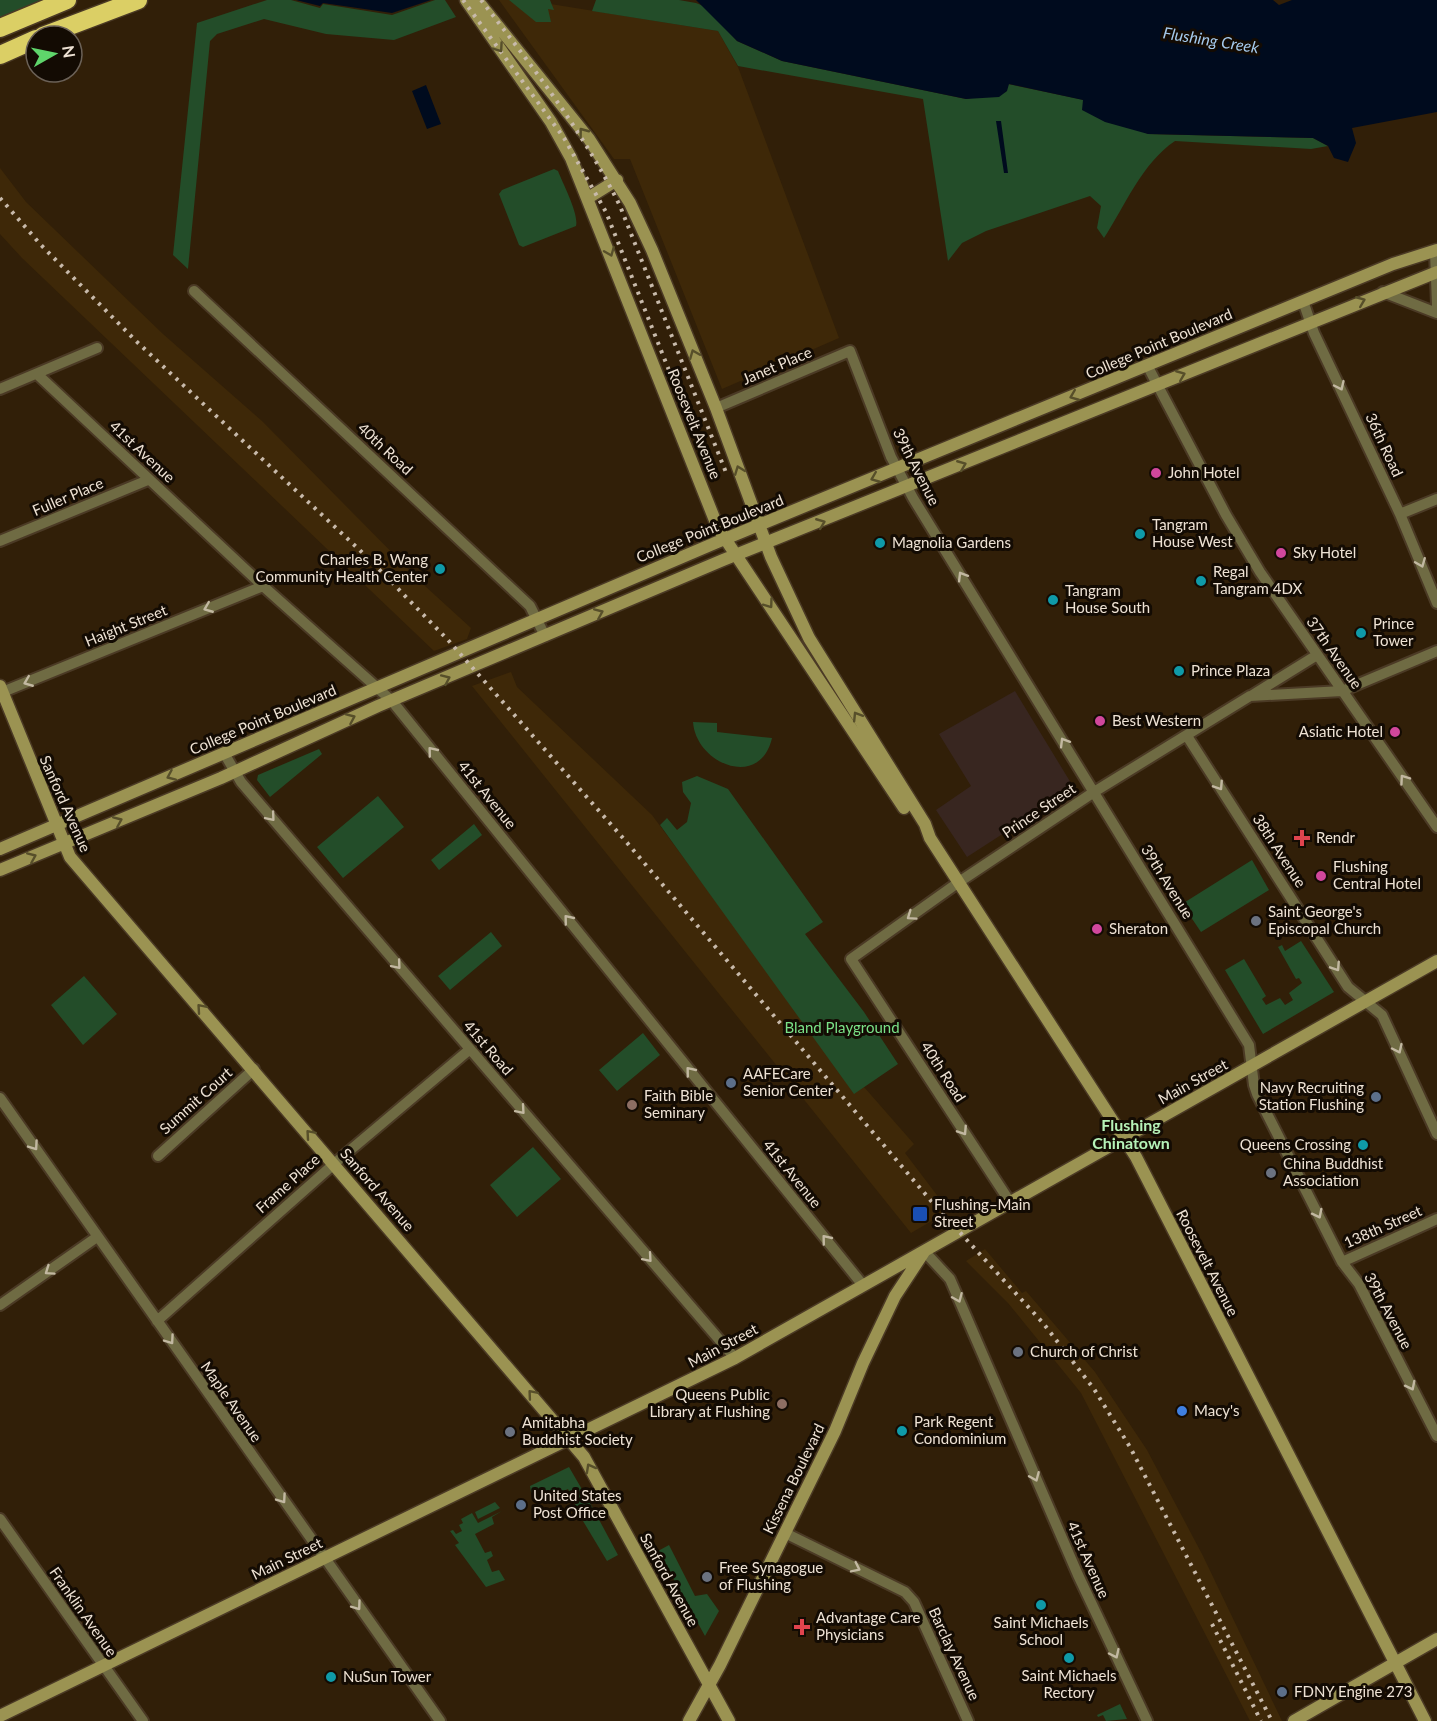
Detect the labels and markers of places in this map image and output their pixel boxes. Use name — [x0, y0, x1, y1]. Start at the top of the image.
place label: John Hotel — [1168, 463, 1240, 481]
marker: John Hotel — [1149, 466, 1163, 480]
place label: Tangram House West — [1152, 515, 1233, 550]
marker: Tangram House West — [1133, 527, 1147, 541]
place label: Magnolia Gardens — [892, 533, 1011, 551]
marker: Magnolia Gardens — [873, 536, 887, 550]
place label: Sky Hotel — [1293, 543, 1356, 561]
marker: Sky Hotel — [1274, 546, 1288, 560]
place label: Charles B. Wang Community Health Center — [256, 550, 429, 585]
marker: Charles B. Wang Community Health Center — [433, 562, 447, 576]
place label: Regal Tangram 4DX — [1213, 562, 1302, 597]
marker: Regal Tangram 4DX — [1194, 574, 1208, 588]
place label: Tangram House South — [1065, 581, 1150, 616]
marker: Tangram House South — [1046, 593, 1060, 607]
place label: Prince Tower — [1373, 614, 1414, 649]
marker: Prince Tower — [1354, 626, 1368, 640]
place label: Prince Plaza — [1191, 661, 1270, 679]
marker: Prince Plaza — [1172, 664, 1186, 678]
place label: Best Western — [1112, 711, 1201, 729]
marker: Best Western — [1093, 714, 1107, 728]
place label: Asiatic Hotel — [1299, 722, 1383, 740]
marker: Asiatic Hotel — [1388, 725, 1402, 739]
place label: Rendr — [1316, 828, 1356, 846]
marker: Rendr — [1293, 829, 1311, 847]
place label: Flushing Central Hotel — [1333, 857, 1421, 892]
marker: Flushing Central Hotel — [1314, 869, 1328, 883]
place label: Saint George's Episcopal Church — [1268, 902, 1381, 937]
marker: Saint George's Episcopal Church — [1249, 914, 1263, 928]
place label: Sheraton — [1109, 919, 1168, 937]
marker: Sheraton — [1090, 922, 1104, 936]
place label: AAFECare Senior Center — [743, 1064, 834, 1099]
marker: AAFECare Senior Center — [724, 1076, 738, 1090]
place label: Navy Recruiting Station Flushing — [1259, 1078, 1364, 1113]
place label: Faith Bible Seminary — [644, 1086, 713, 1121]
marker: Navy Recruiting Station Flushing — [1369, 1090, 1383, 1104]
marker: Faith Bible Seminary — [625, 1098, 639, 1112]
place label: Queens Crossing — [1240, 1135, 1351, 1153]
marker: Queens Crossing — [1356, 1138, 1370, 1152]
place label: China Buddhist Association — [1283, 1154, 1384, 1189]
marker: China Buddhist Association — [1264, 1166, 1278, 1180]
place label: Flushing–Main Street — [934, 1195, 1031, 1230]
marker: Flushing–Main Street — [911, 1205, 929, 1223]
place label: Church of Christ — [1030, 1342, 1138, 1360]
marker: Church of Christ — [1011, 1345, 1025, 1359]
place label: Queens Public Library at Flushing — [649, 1385, 770, 1420]
marker: Queens Public Library at Flushing — [775, 1397, 789, 1411]
place label: Macy's — [1194, 1401, 1239, 1419]
marker: Macy's — [1175, 1404, 1189, 1418]
place label: Park Regent Condominium — [914, 1412, 1006, 1447]
place label: Amitabha Buddhist Society — [522, 1413, 633, 1448]
marker: Park Regent Condominium — [895, 1424, 909, 1438]
marker: Amitabha Buddhist Society — [503, 1425, 517, 1439]
place label: United States Post Office — [533, 1486, 622, 1521]
marker: United States Post Office — [514, 1498, 528, 1512]
place label: Free Synagogue of Flushing — [719, 1558, 823, 1593]
marker: Free Synagogue of Flushing — [700, 1570, 714, 1584]
marker: Saint Michaels School — [1034, 1598, 1048, 1612]
place label: Advantage Care Physicians — [816, 1608, 921, 1643]
place label: Saint Michaels School — [994, 1613, 1088, 1648]
marker: Advantage Care Physicians — [793, 1618, 811, 1636]
marker: Saint Michaels Rectory — [1062, 1651, 1076, 1665]
place label: Saint Michaels Rectory — [1022, 1666, 1116, 1701]
place label: NuSun Tower — [343, 1667, 432, 1685]
marker: NuSun Tower — [324, 1670, 338, 1684]
place label: FDNY Engine 273 — [1294, 1682, 1412, 1700]
marker: FDNY Engine 273 — [1275, 1685, 1289, 1699]

